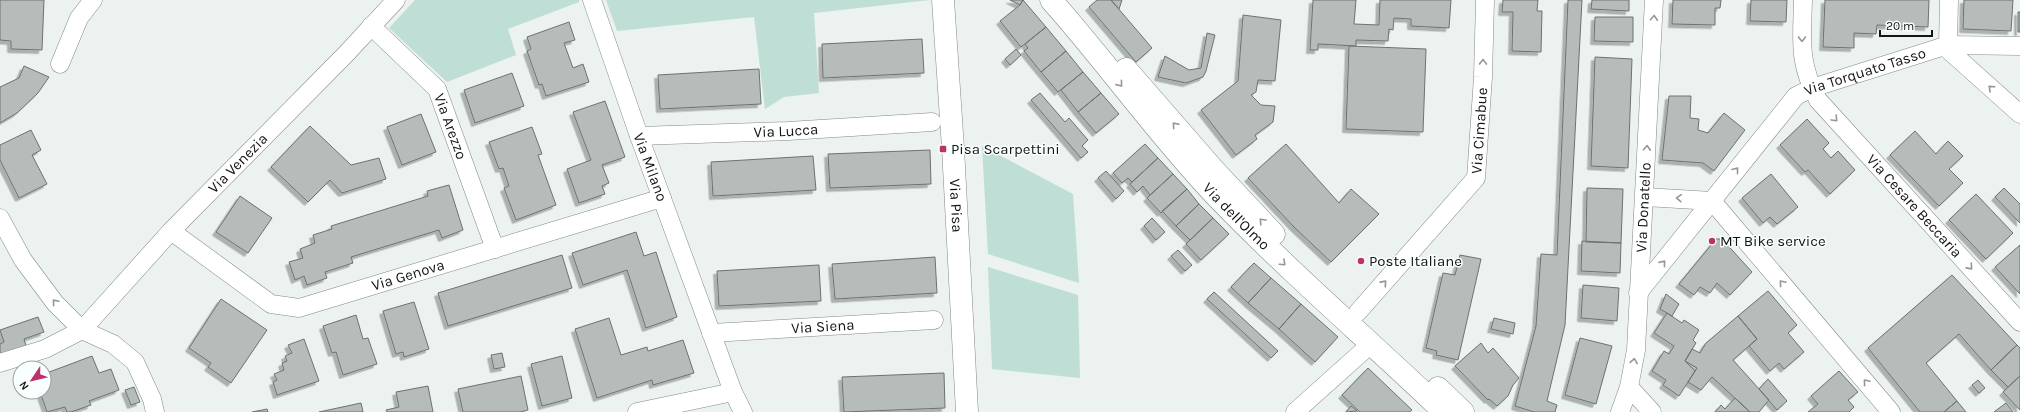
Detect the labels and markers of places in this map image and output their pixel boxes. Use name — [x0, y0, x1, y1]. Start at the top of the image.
place label: Pisa Scarpettini — [951, 140, 1060, 158]
marker: Pisa Scarpettini — [938, 144, 948, 154]
place label: MT Bike service — [1720, 232, 1826, 250]
marker: MT Bike service — [1707, 236, 1717, 246]
place label: Poste Italiane — [1369, 252, 1462, 270]
marker: Poste Italiane — [1356, 256, 1366, 266]

